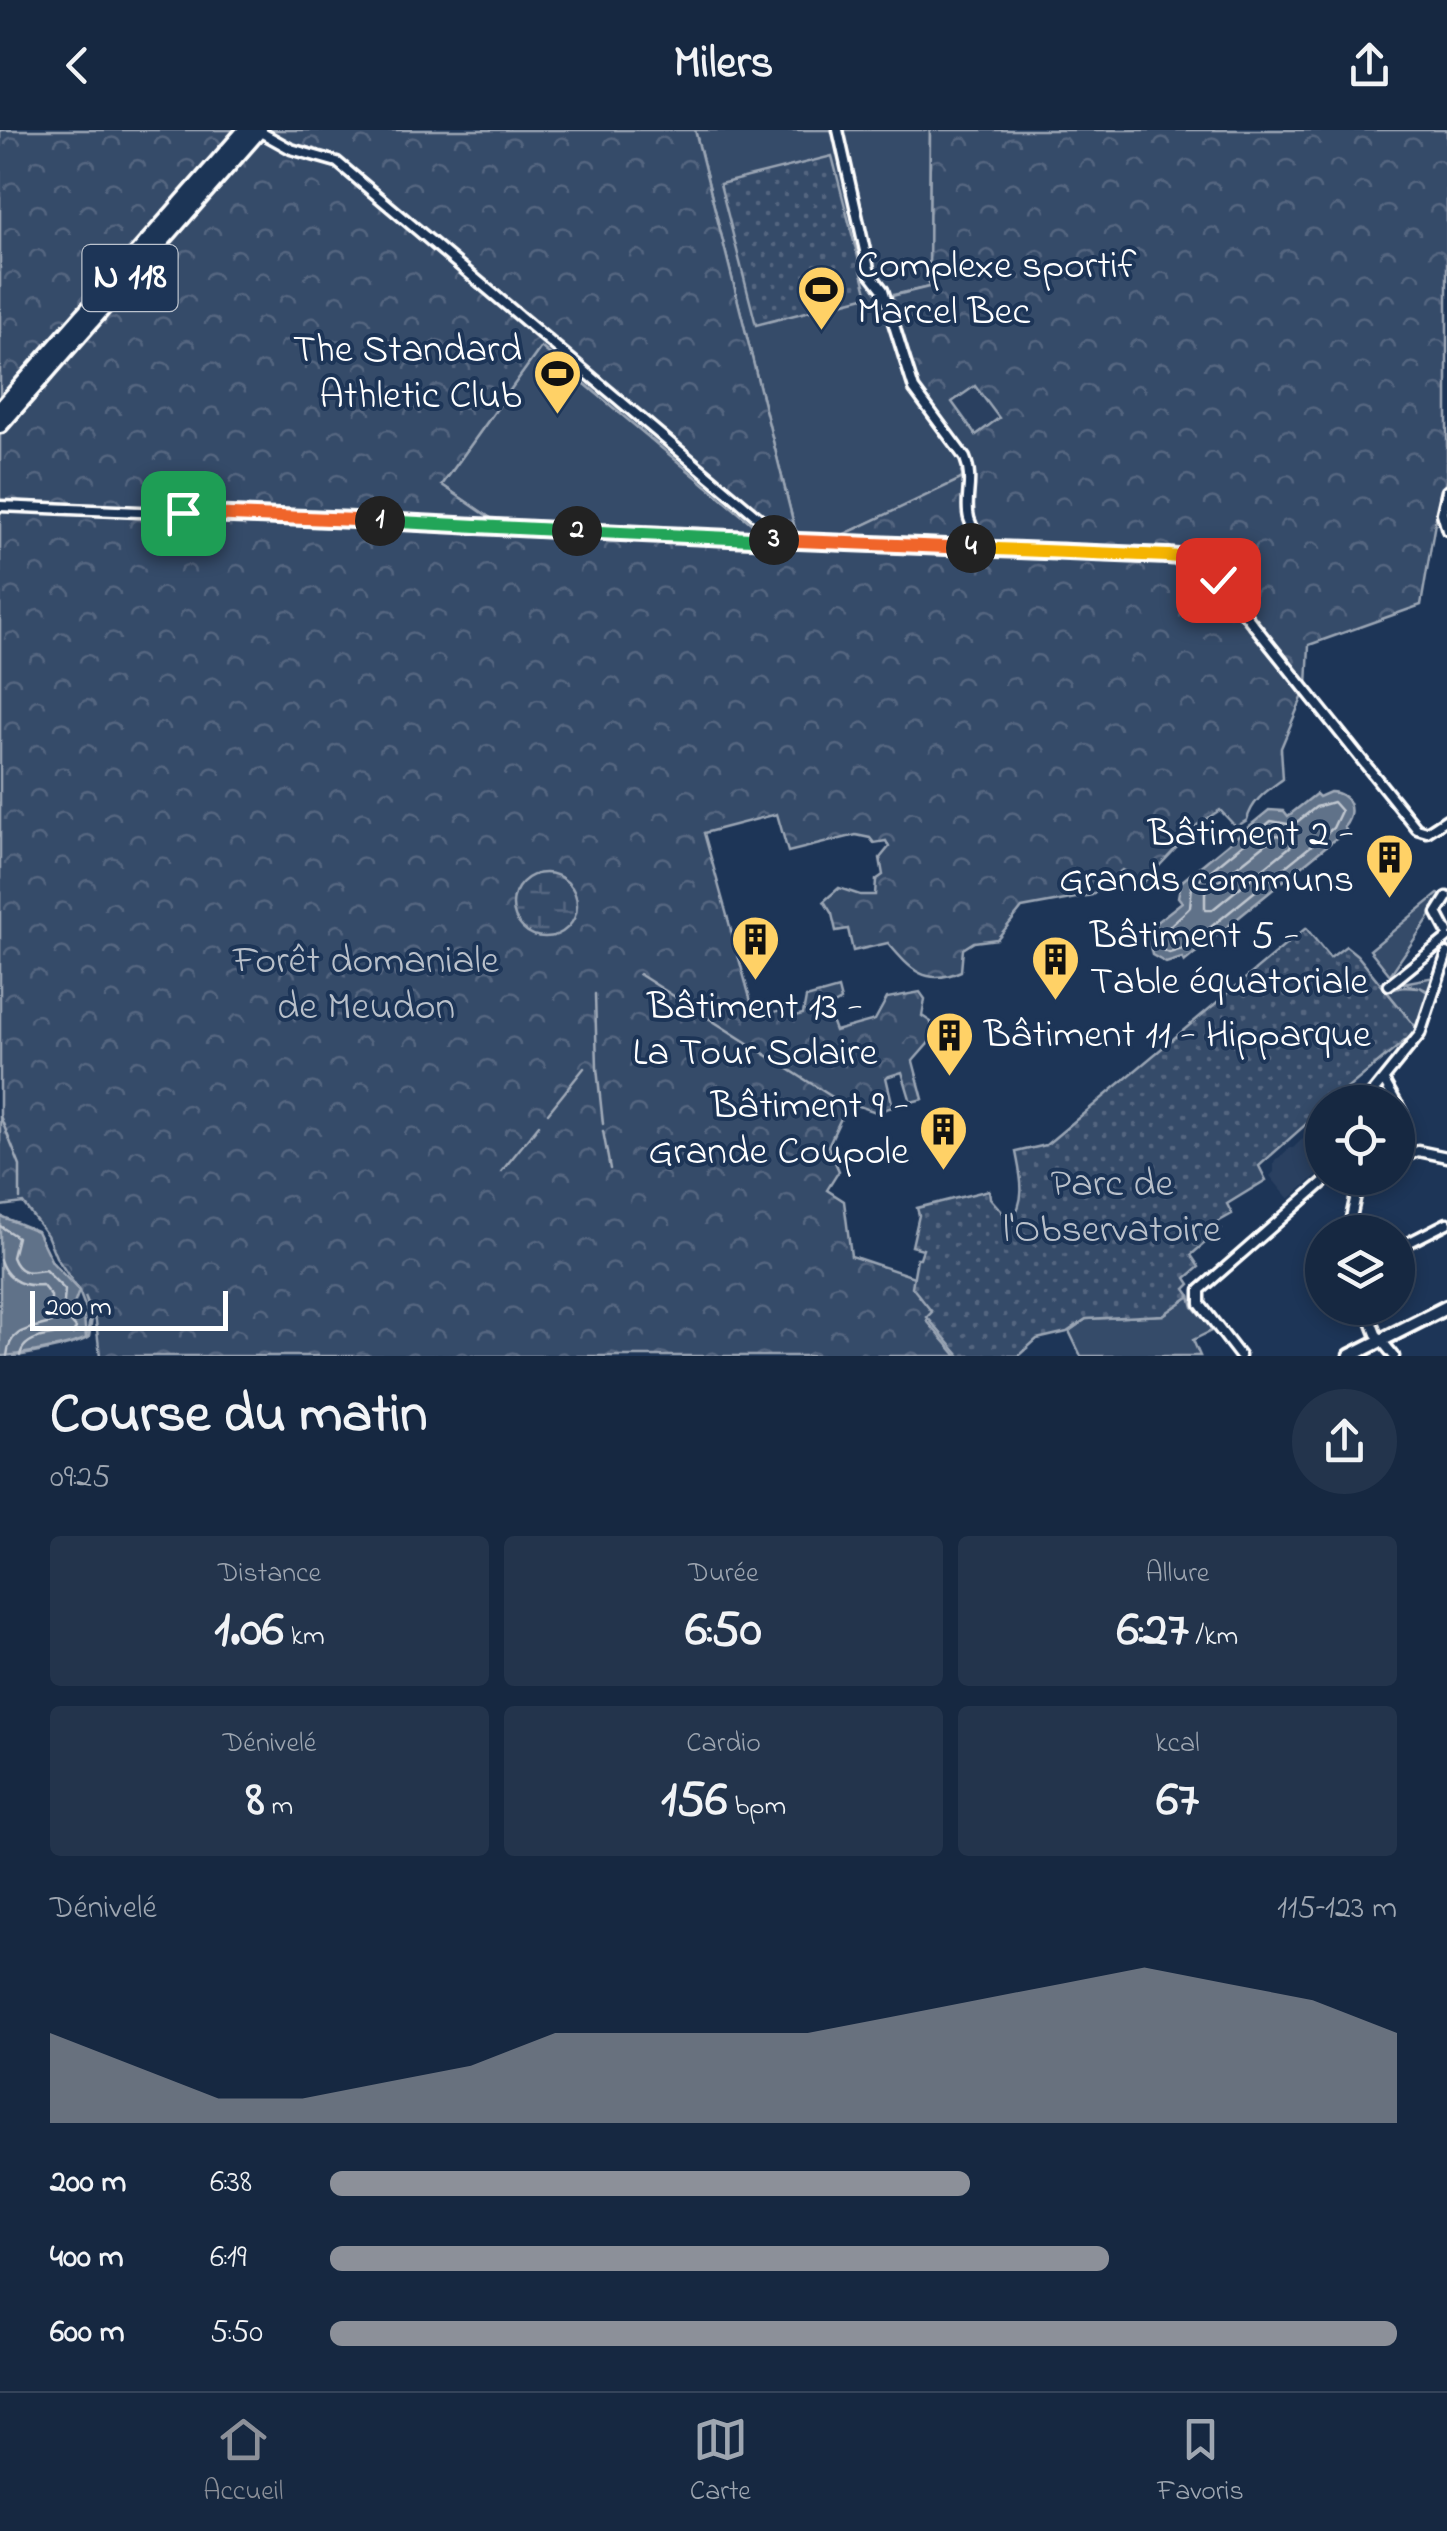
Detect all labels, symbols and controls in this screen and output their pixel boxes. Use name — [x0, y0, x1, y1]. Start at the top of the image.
text: Milers — [674, 32, 774, 98]
icon: back — [50, 38, 105, 93]
icon: share — [1342, 38, 1397, 93]
place label: Complexe sportif Marcel Bec — [857, 238, 1137, 343]
road number: N 118 — [82, 245, 178, 311]
sports icon: Complexe sportif Marcel Bec — [796, 264, 848, 332]
place label: The Standard Athletic Club — [293, 322, 522, 427]
sports icon: The Standard Athletic Club — [531, 348, 583, 416]
pin — [141, 471, 226, 556]
icon: arrive — [156, 486, 211, 541]
pin: 1 — [355, 496, 405, 546]
text: 1 — [376, 500, 384, 541]
pin: 2 — [552, 506, 602, 556]
text: 2 — [570, 510, 584, 551]
pin: 3 — [749, 515, 799, 565]
text: 3 — [768, 519, 780, 560]
pin: 4 — [946, 523, 996, 573]
text: 4 — [965, 527, 977, 568]
pin — [1176, 538, 1261, 623]
icon: check — [1191, 553, 1246, 608]
place label: Bâtiment 2 - Grands communs — [1059, 806, 1354, 911]
building icon: Bâtiment 2 - Grands communs — [1363, 832, 1415, 900]
place label: Bâtiment 5 - Table équatoriale — [1089, 908, 1368, 1013]
building icon: Bâtiment 13 - La Tour Solaire — [729, 914, 781, 982]
park label: Forêt domaniale de Meudon — [232, 933, 499, 1038]
building icon: Bâtiment 5 - Table équatoriale — [1029, 934, 1081, 1002]
place label: Bâtiment 13 - La Tour Solaire — [633, 979, 877, 1084]
place label: Bâtiment 11 - Hipparque — [983, 1007, 1371, 1066]
building icon: Bâtiment 11 - Hipparque — [923, 1010, 975, 1078]
place label: Bâtiment 9 - Grande Coupole — [648, 1078, 909, 1183]
map controls — [1305, 1085, 1415, 1325]
button: locate — [1305, 1085, 1415, 1195]
building icon: Bâtiment 9 - Grande Coupole — [918, 1104, 970, 1172]
park label: Parc de l'Observatoire — [1003, 1156, 1221, 1261]
button: layers — [1305, 1215, 1415, 1325]
scale bar — [30, 1286, 228, 1330]
text: 200 m — [45, 1288, 112, 1329]
text: Course du matin — [50, 1377, 427, 1457]
button: share — [1292, 1389, 1397, 1494]
text: 09:25 — [50, 1455, 110, 1502]
text: Distance — [218, 1554, 321, 1595]
text: Durée — [688, 1554, 759, 1595]
text: Allure — [1146, 1554, 1209, 1595]
text: 1.06 — [214, 1595, 284, 1668]
text: 6:50 — [685, 1595, 762, 1668]
text: 6:27 — [1117, 1595, 1189, 1668]
text: km — [284, 1617, 325, 1658]
text: /km — [1189, 1617, 1238, 1658]
text: Dénivelé — [223, 1724, 316, 1765]
text: Cardio — [686, 1724, 761, 1765]
text: kcal — [1155, 1724, 1200, 1765]
text: 8 — [246, 1765, 265, 1838]
text: 156 — [661, 1765, 727, 1838]
text: 67 — [1156, 1765, 1199, 1838]
text: m — [265, 1787, 293, 1828]
text: bpm — [727, 1787, 786, 1828]
text: Dénivelé — [50, 1886, 157, 1933]
text: 115–123 m — [1277, 1886, 1397, 1933]
text: 200 m — [50, 2160, 126, 2207]
text: 6:38 — [210, 2160, 252, 2207]
text: 400 m — [50, 2235, 124, 2282]
text: 6:19 — [210, 2235, 247, 2282]
text: 600 m — [50, 2310, 125, 2357]
text: 5:50 — [210, 2310, 263, 2357]
tab: Accueil — [203, 2412, 283, 2513]
tab: Carte — [690, 2412, 751, 2513]
tab: Favoris — [1157, 2412, 1244, 2513]

